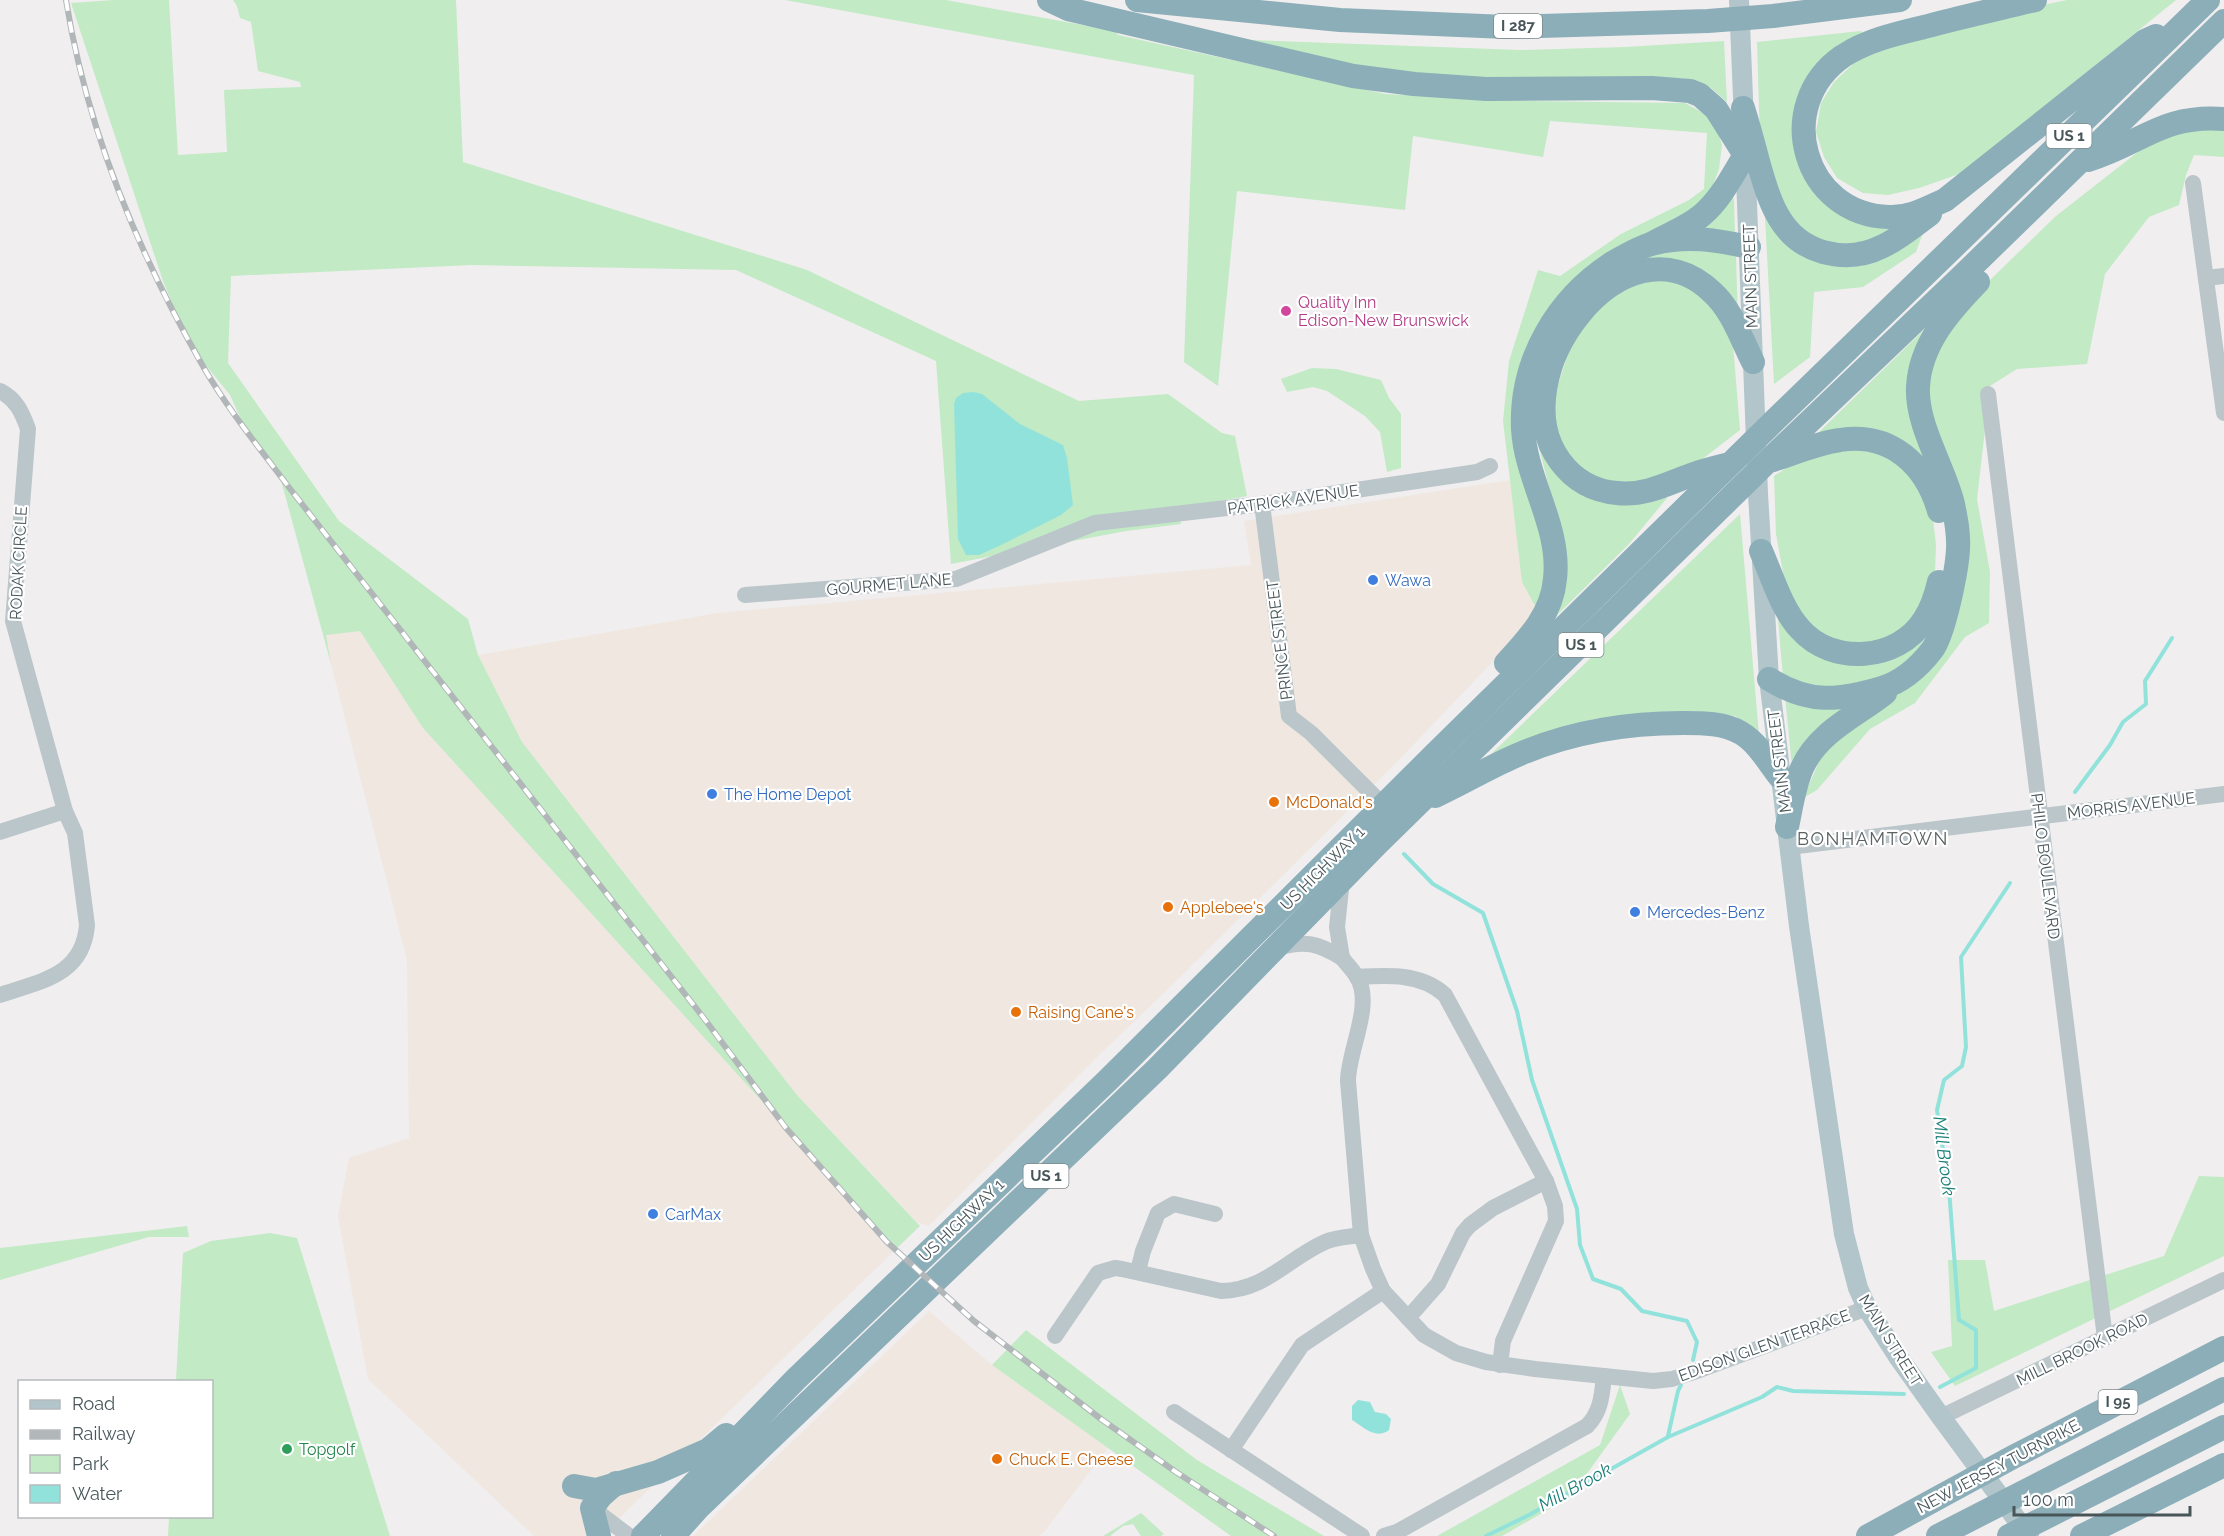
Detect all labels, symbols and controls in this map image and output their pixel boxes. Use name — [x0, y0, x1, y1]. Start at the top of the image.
road number: I 287 — [1494, 14, 1542, 38]
road number: US 1 — [2046, 124, 2092, 148]
street label: MAIN STREET — [1739, 223, 1762, 328]
place label: Quality Inn Edison-New Brunswick — [1298, 293, 1469, 330]
marker: Quality Inn Edison-New Brunswick — [1279, 304, 1293, 318]
street label: PATRICK AVENUE — [1226, 481, 1360, 518]
street label: RODAK CIRCLE — [6, 505, 31, 620]
street label: GOURMET LANE — [826, 570, 953, 599]
place label: Wawa — [1385, 571, 1431, 590]
marker: Wawa — [1366, 573, 1380, 587]
street label: PRINCE STREET — [1263, 579, 1296, 701]
road number: US 1 — [1558, 633, 1604, 657]
street label: MAIN STREET — [1764, 708, 1795, 814]
place label: The Home Depot — [724, 785, 852, 804]
marker: The Home Depot — [705, 787, 719, 801]
street label: MORRIS AVENUE — [2066, 788, 2196, 823]
street label: PHILO BOULEVARD — [2027, 792, 2064, 940]
place label: McDonald's — [1286, 793, 1373, 812]
marker: McDonald's — [1267, 795, 1281, 809]
street label: US HIGHWAY 1 — [1276, 822, 1368, 914]
district label: BONHAMTOWN — [1797, 828, 1949, 849]
place label: Applebee's — [1180, 898, 1264, 917]
marker: Applebee's — [1161, 900, 1175, 914]
place label: Mercedes-Benz — [1647, 903, 1765, 922]
marker: Mercedes-Benz — [1628, 905, 1642, 919]
place label: Raising Cane's — [1028, 1003, 1134, 1022]
marker: Raising Cane's — [1009, 1005, 1023, 1019]
water label: Mill Brook — [1929, 1115, 1960, 1197]
road number: US 1 — [1024, 1164, 1068, 1188]
street label: US HIGHWAY 1 — [915, 1175, 1008, 1266]
place label: CarMax — [665, 1205, 721, 1224]
marker: CarMax — [646, 1207, 660, 1221]
street label: MAIN STREET — [1855, 1291, 1926, 1390]
street label: EDISON GLEN TERRACE — [1676, 1305, 1853, 1385]
street label: MILL BROOK ROAD — [2013, 1309, 2151, 1390]
legend — [18, 1380, 213, 1518]
road number: I 95 — [2098, 1390, 2138, 1414]
text: Road — [72, 1393, 115, 1414]
street label: NEW JERSEY TURNPIKE — [1914, 1415, 2083, 1517]
text: Railway — [72, 1423, 136, 1444]
place label: Topgolf — [299, 1440, 356, 1459]
marker: Topgolf — [280, 1442, 294, 1456]
place label: Chuck E. Cheese — [1009, 1450, 1133, 1469]
marker: Chuck E. Cheese — [990, 1452, 1004, 1466]
text: Park — [72, 1453, 109, 1474]
water label: Mill Brook — [1535, 1458, 1615, 1515]
scale bar — [2014, 1479, 2190, 1517]
text: Water — [72, 1483, 123, 1504]
text: 100 m — [2023, 1489, 2074, 1510]

